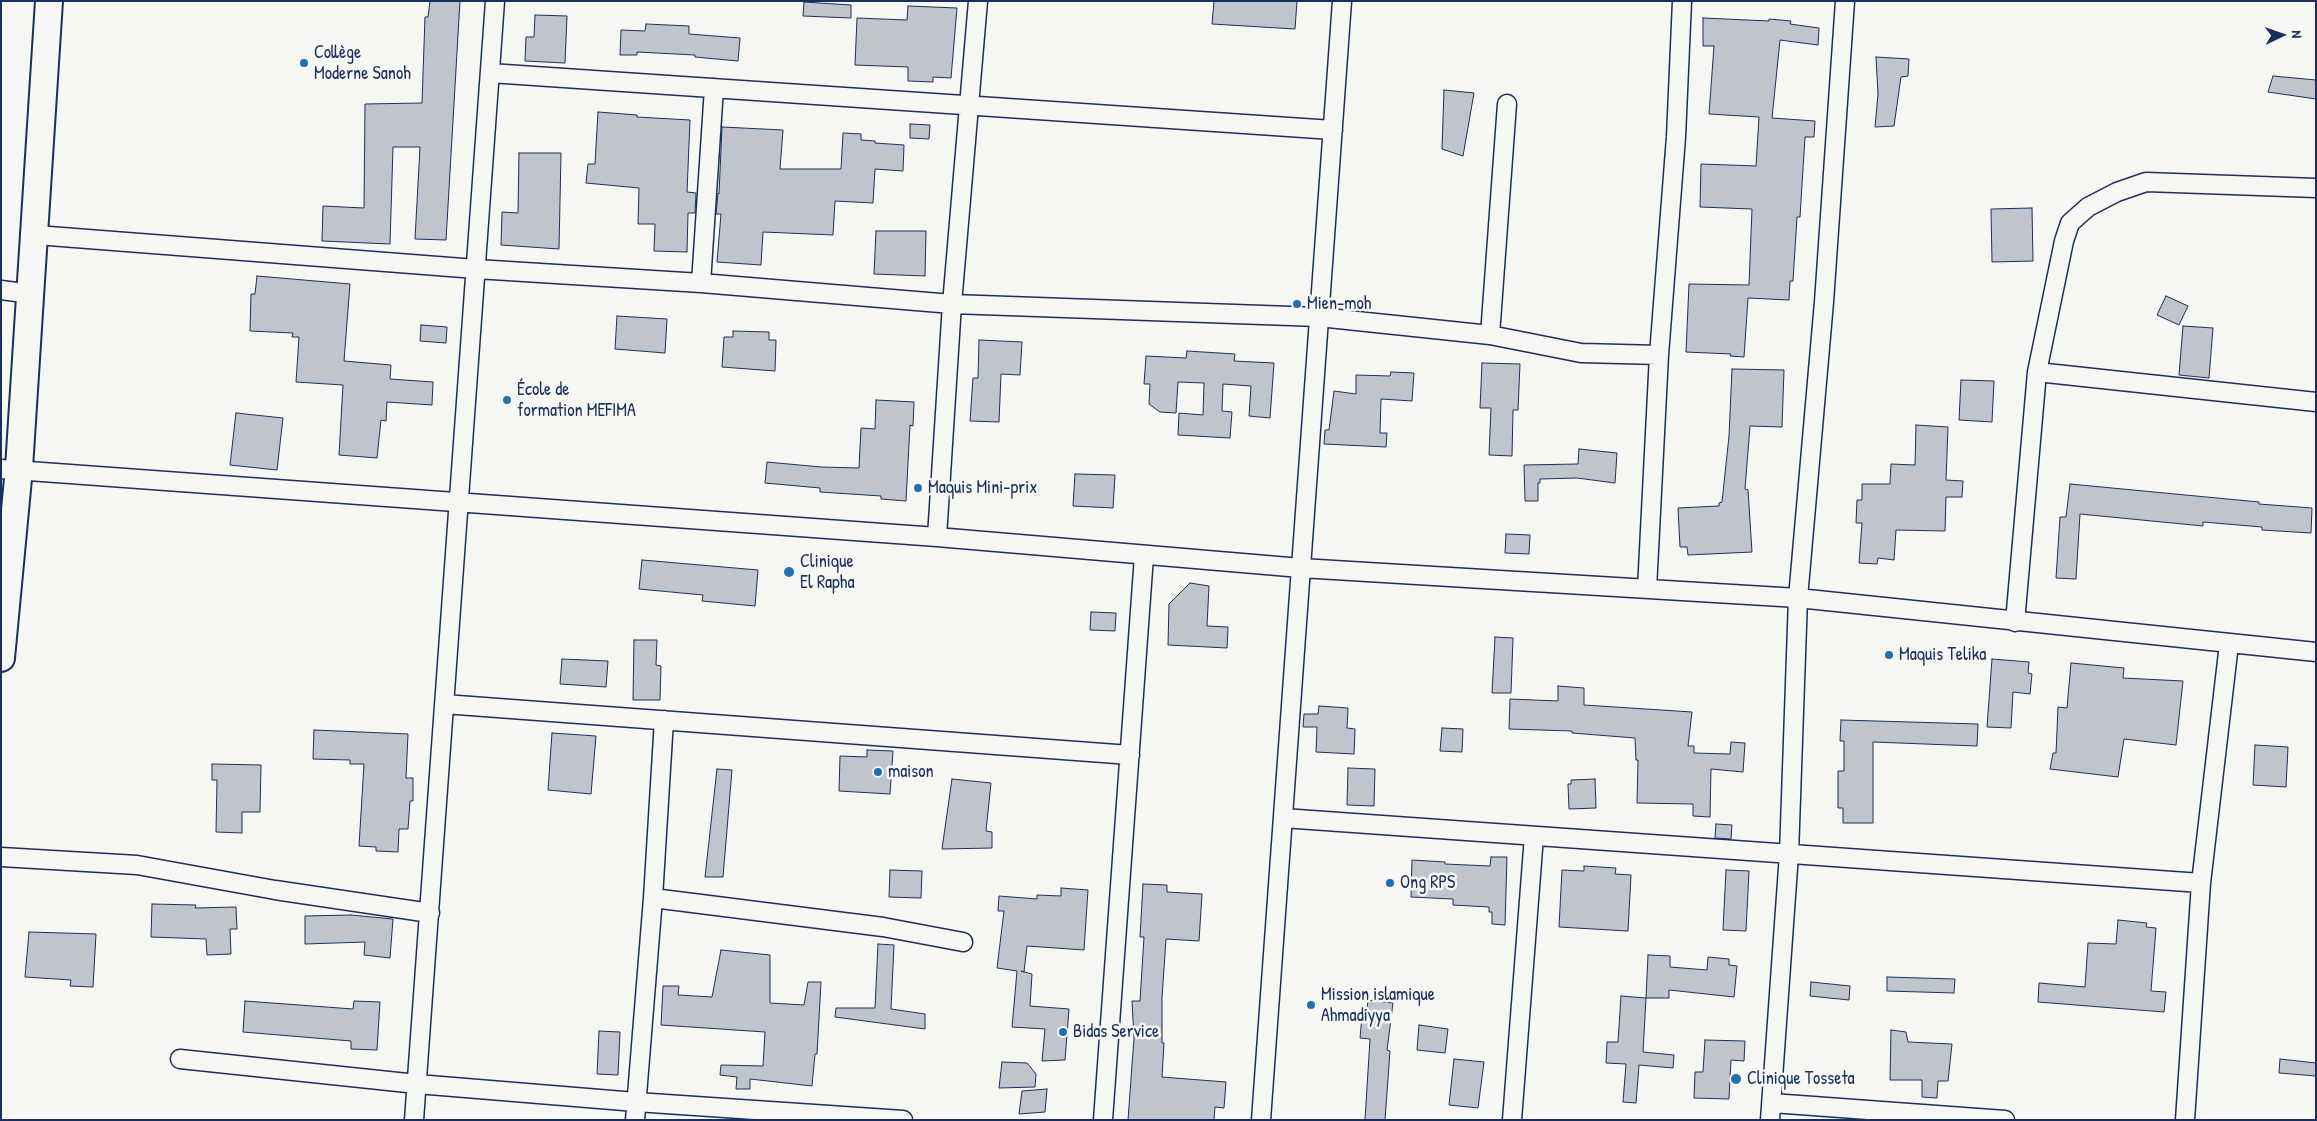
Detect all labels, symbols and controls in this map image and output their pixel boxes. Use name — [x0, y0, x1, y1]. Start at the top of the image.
north arrow — [2257, 10, 2307, 60]
text: N — [2288, 30, 2307, 38]
place label: Collège Moderne Sanoh — [314, 42, 411, 84]
marker: Collège Moderne Sanoh — [298, 57, 310, 69]
place label: Mien-moh — [1307, 293, 1371, 315]
marker: Mien-moh — [1291, 298, 1303, 310]
place label: École de formation MEFIMA — [517, 379, 636, 422]
marker: École de formation MEFIMA — [501, 394, 513, 406]
place label: Maquis Mini-prix — [928, 477, 1037, 499]
marker: Maquis Mini-prix — [912, 482, 924, 494]
place label: Clinique El Rapha — [800, 551, 854, 594]
marker: Clinique El Rapha — [782, 565, 796, 579]
place label: Maquis Telika — [1899, 644, 1986, 666]
marker: Maquis Telika — [1883, 649, 1895, 661]
place label: maison — [888, 761, 934, 783]
marker: maison — [872, 766, 884, 778]
place label: Ong RPS — [1400, 872, 1455, 894]
marker: Ong RPS — [1384, 877, 1396, 889]
place label: Mission islamique Ahmadiyya — [1321, 984, 1435, 1026]
marker: Mission islamique Ahmadiyya — [1305, 999, 1317, 1011]
place label: Bidas Service — [1073, 1021, 1159, 1043]
marker: Bidas Service — [1057, 1026, 1069, 1038]
place label: Clinique Tosseta — [1747, 1068, 1855, 1090]
marker: Clinique Tosseta — [1729, 1072, 1743, 1086]

